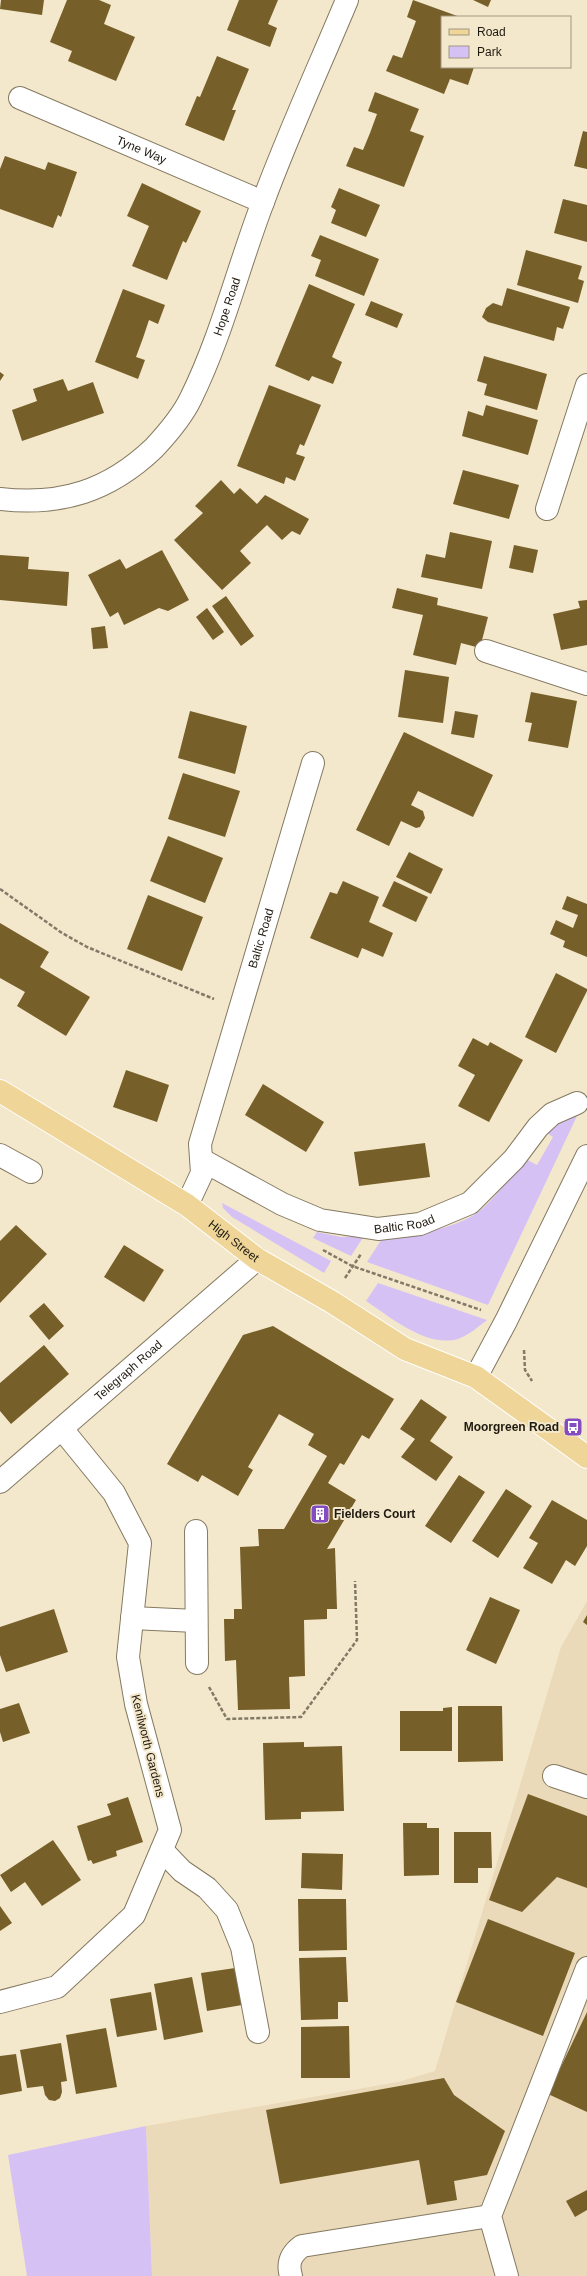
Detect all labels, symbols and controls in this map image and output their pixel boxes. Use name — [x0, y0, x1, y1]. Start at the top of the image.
legend — [441, 16, 571, 68]
text: Road — [477, 25, 506, 39]
text: Park — [477, 45, 503, 59]
street label: Tyne Way — [114, 133, 168, 167]
street label: Hope Road — [211, 276, 243, 338]
street label: Baltic Road — [246, 907, 276, 970]
street label: Baltic Road — [373, 1212, 437, 1236]
street label: High Street — [206, 1217, 262, 1265]
street label: Telegraph Road — [92, 1337, 165, 1404]
bus stop icon: Moorgreen Road — [562, 1416, 584, 1438]
place label: Moorgreen Road — [464, 1420, 559, 1434]
building icon: Fielders Court — [309, 1503, 331, 1525]
place label: Fielders Court — [334, 1507, 415, 1521]
street label: Kenilworth Gardens — [128, 1693, 168, 1799]

